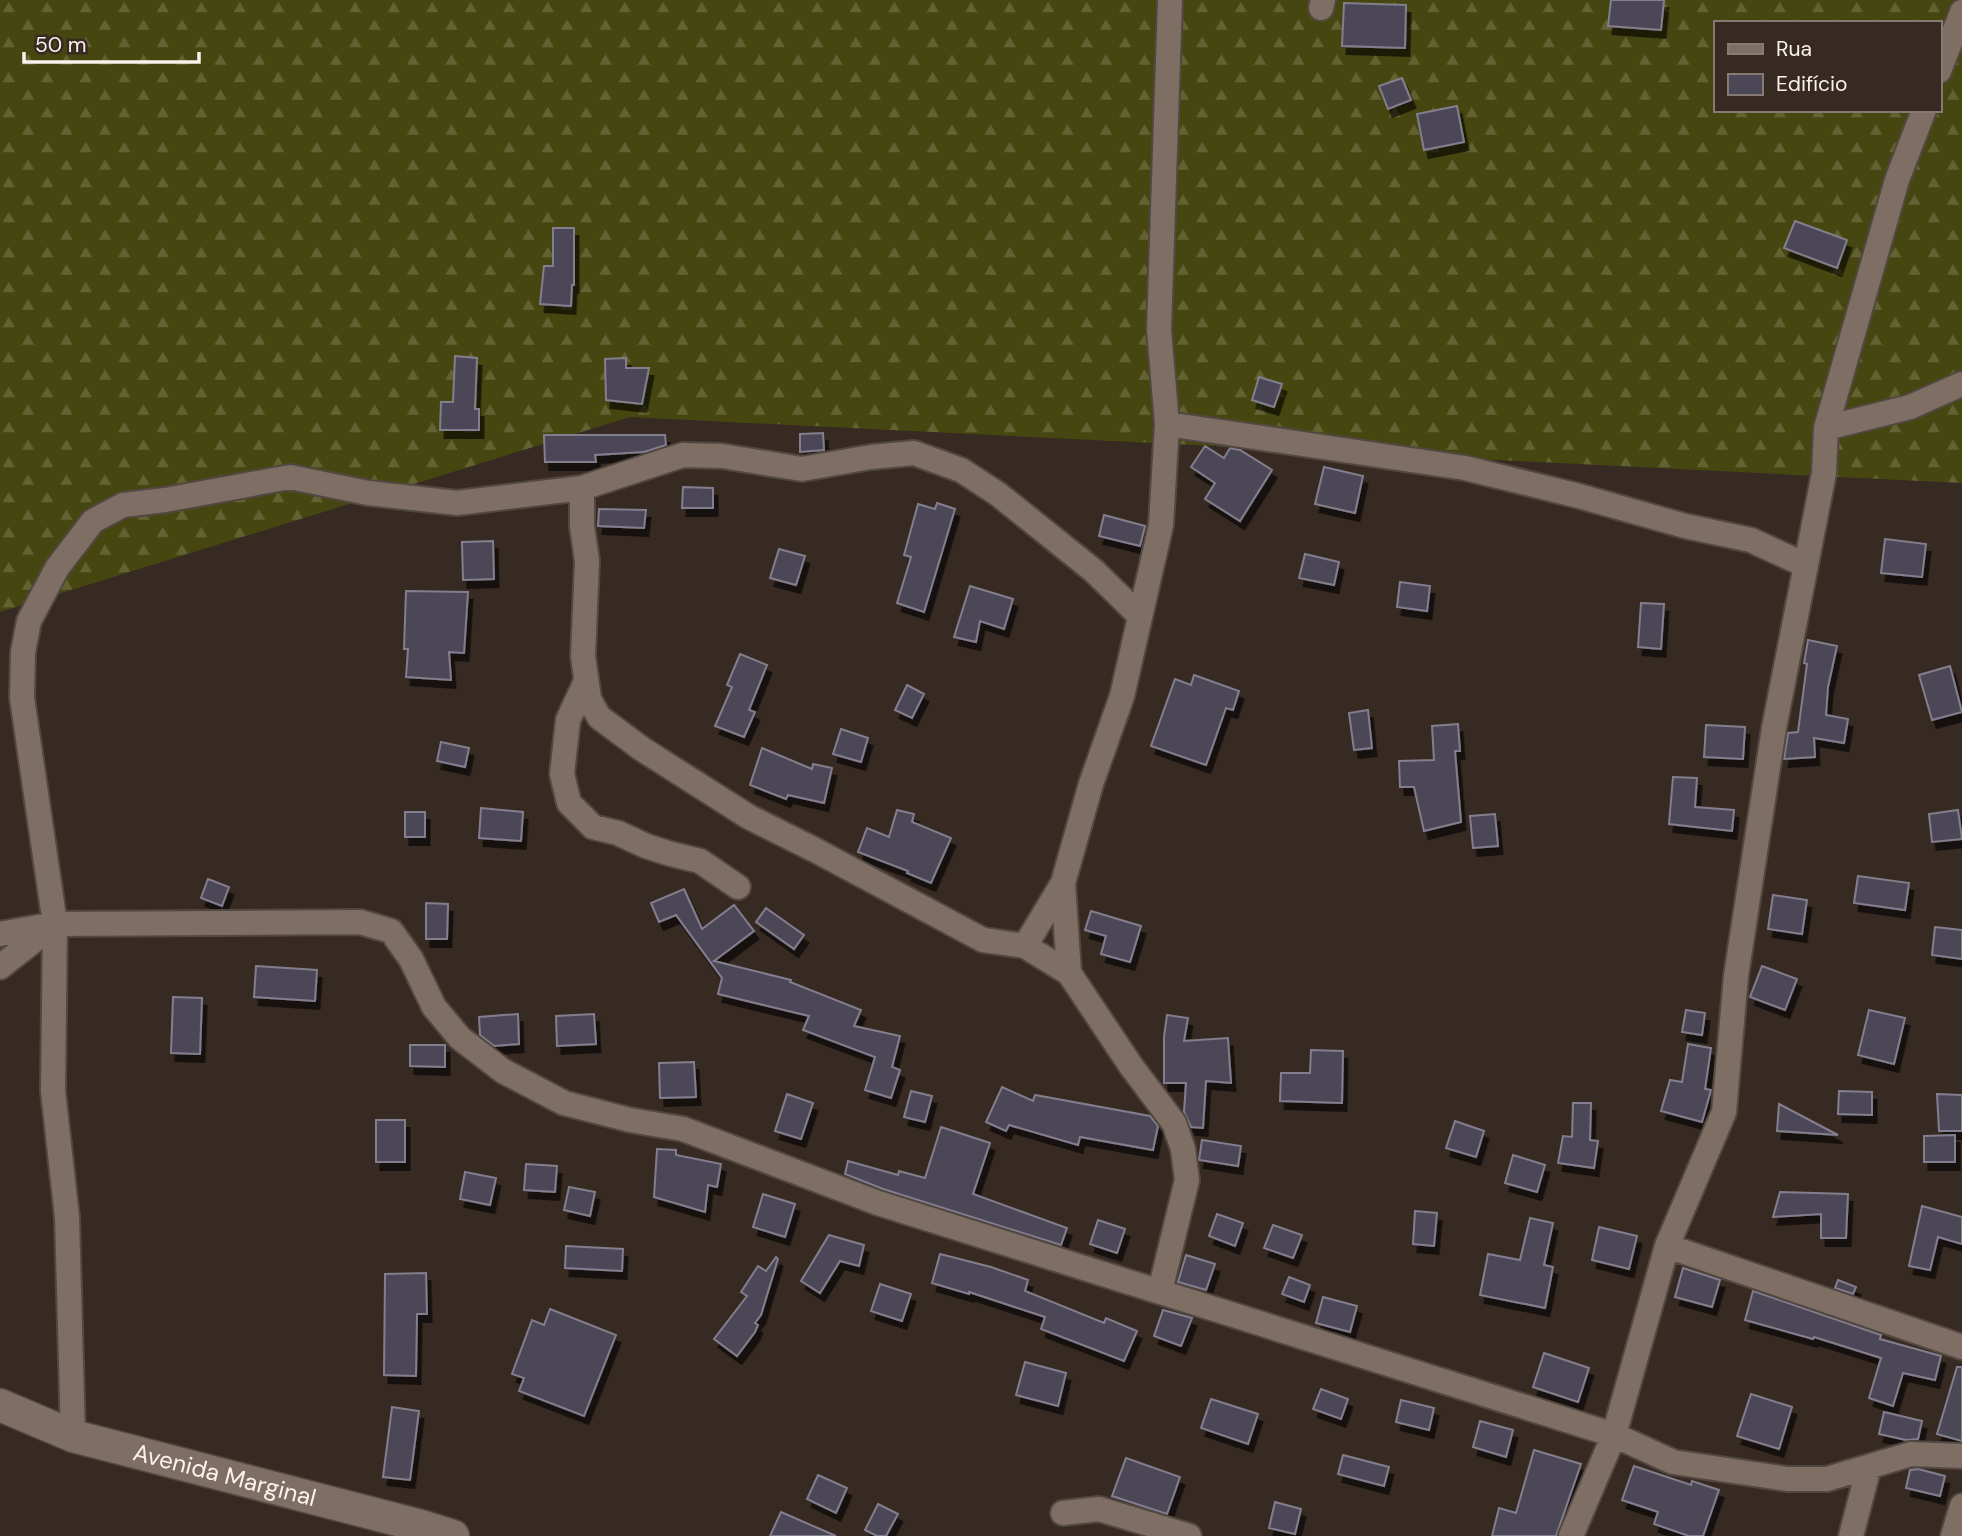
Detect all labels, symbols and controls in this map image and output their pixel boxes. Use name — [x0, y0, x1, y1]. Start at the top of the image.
scale bar — [24, 21, 200, 65]
legend — [1714, 21, 1941, 112]
text: 50 m — [35, 31, 86, 59]
text: Rua — [1776, 35, 1812, 63]
text: Edifício — [1776, 70, 1847, 98]
street label: Avenida Marginal — [130, 1436, 320, 1513]

